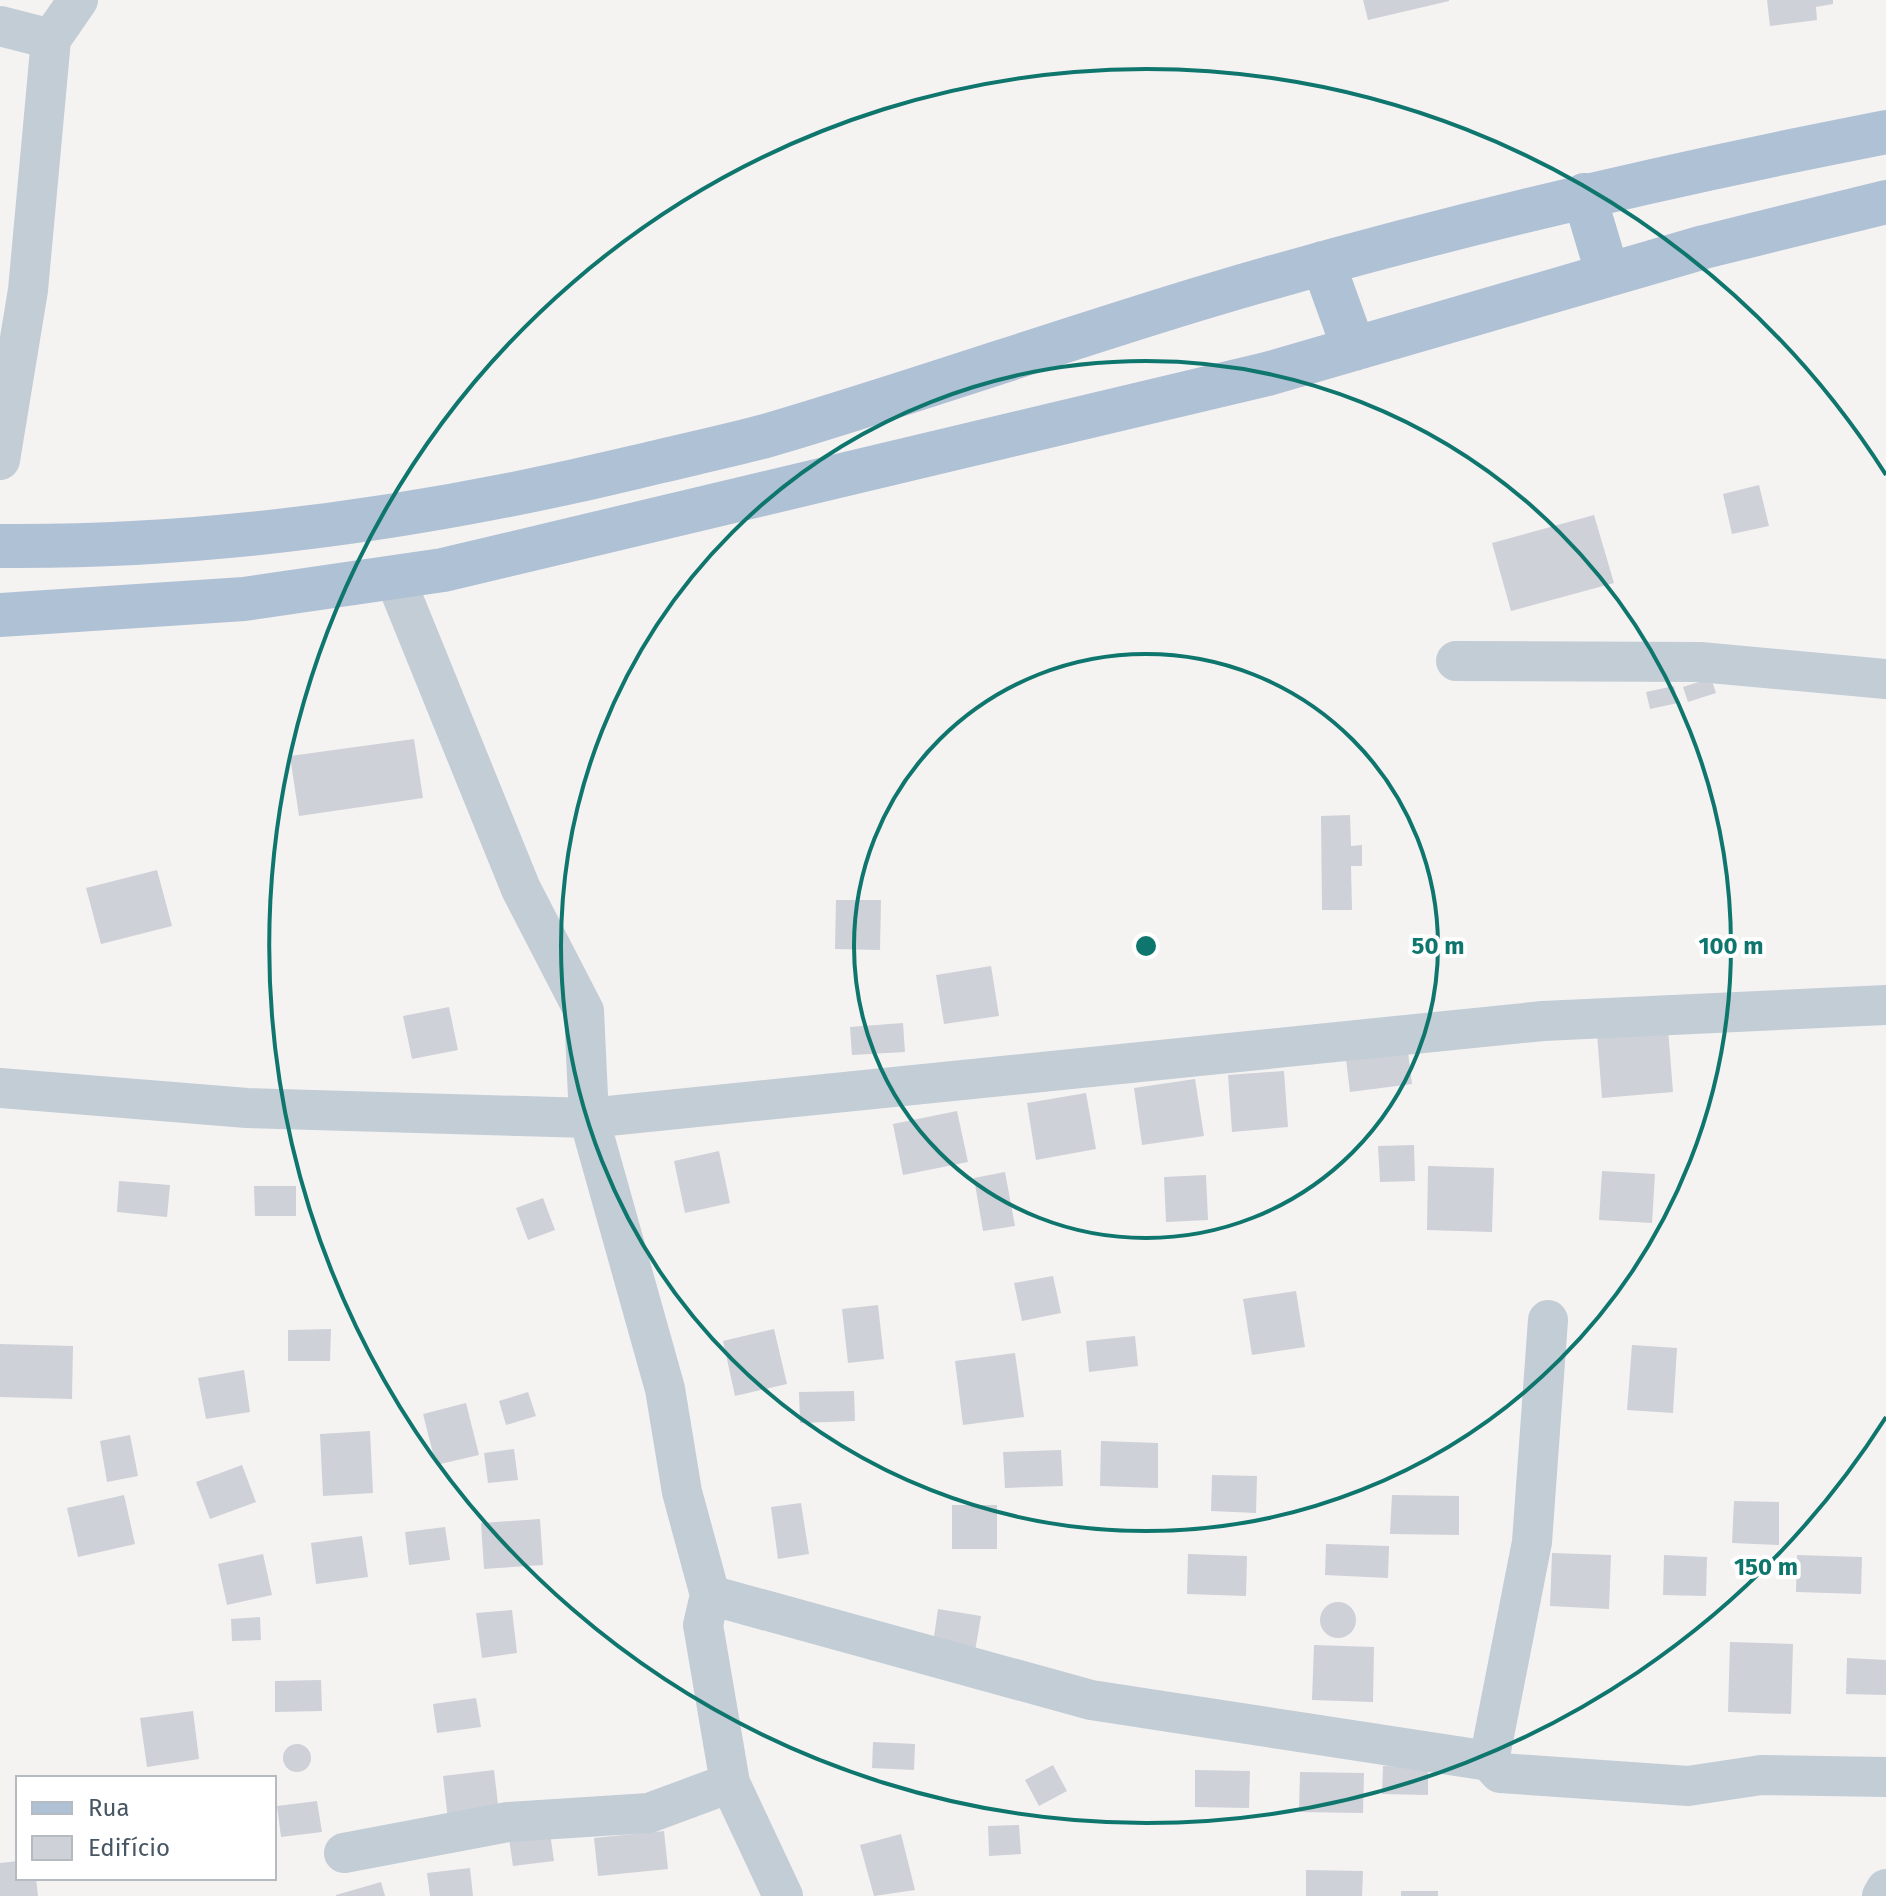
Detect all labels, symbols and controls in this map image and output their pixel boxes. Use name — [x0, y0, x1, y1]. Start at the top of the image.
centre of rings — [1132, 932, 1160, 960]
text: 50 m — [1412, 932, 1464, 960]
text: 100 m — [1698, 932, 1764, 960]
text: 150 m — [1734, 1553, 1798, 1581]
legend — [16, 1776, 276, 1880]
text: Rua — [88, 1794, 130, 1822]
text: Edifício — [88, 1834, 170, 1862]

